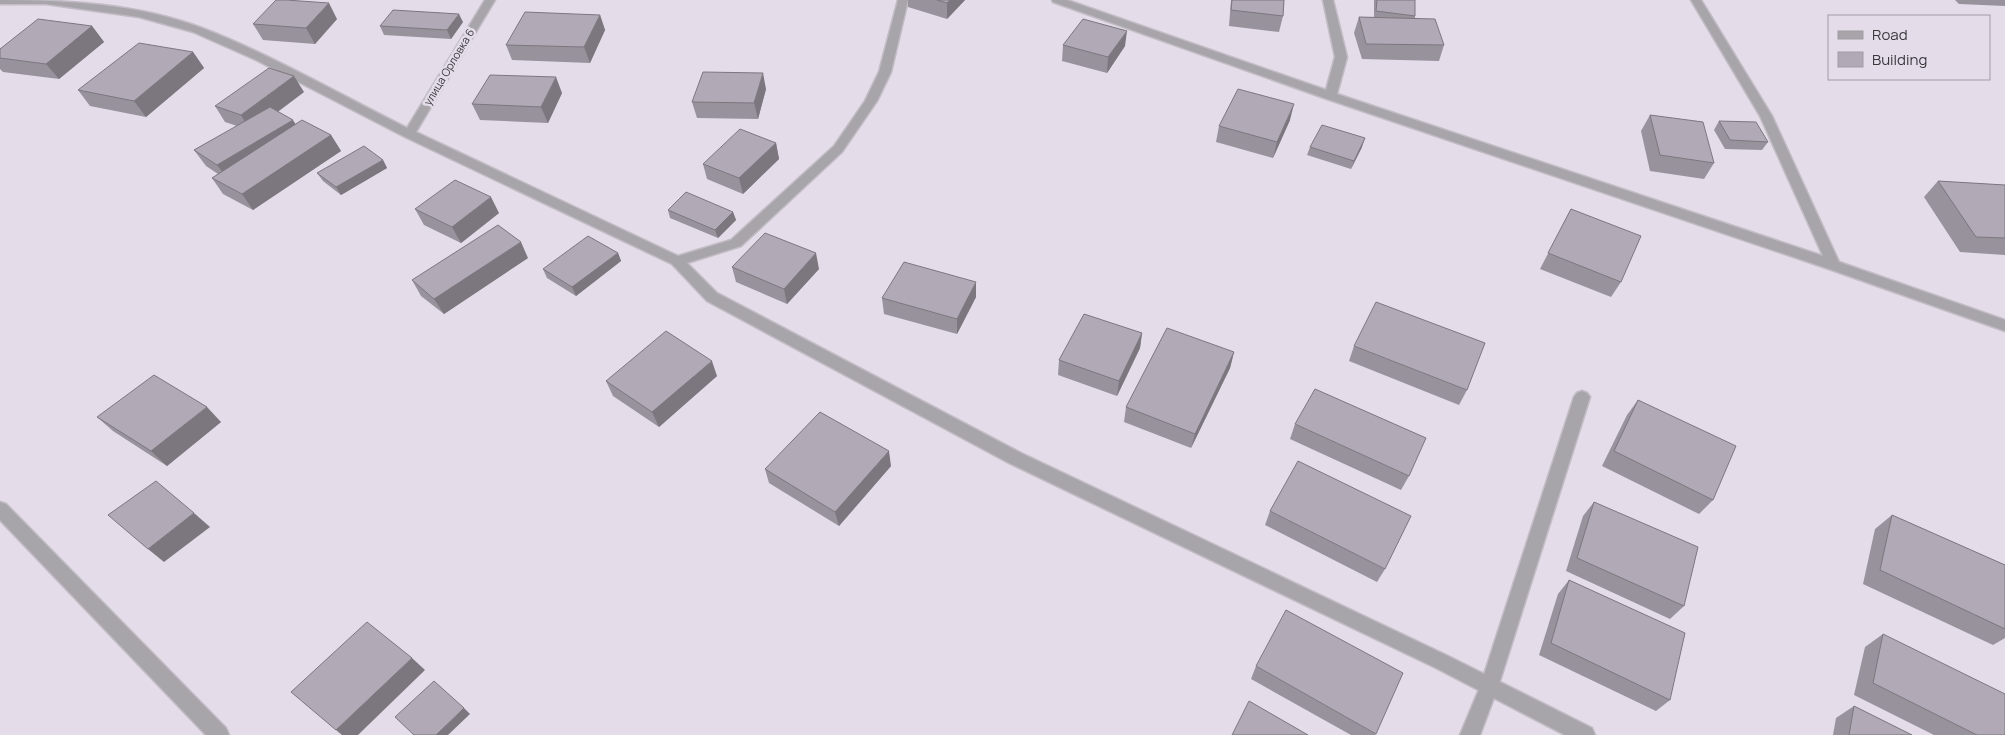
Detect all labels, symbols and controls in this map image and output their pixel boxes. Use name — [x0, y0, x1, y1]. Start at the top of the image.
legend — [1828, 15, 1990, 80]
text: Road — [1872, 24, 1908, 45]
street label: улица Орловка 6 — [420, 25, 478, 108]
text: Building — [1872, 49, 1927, 70]

